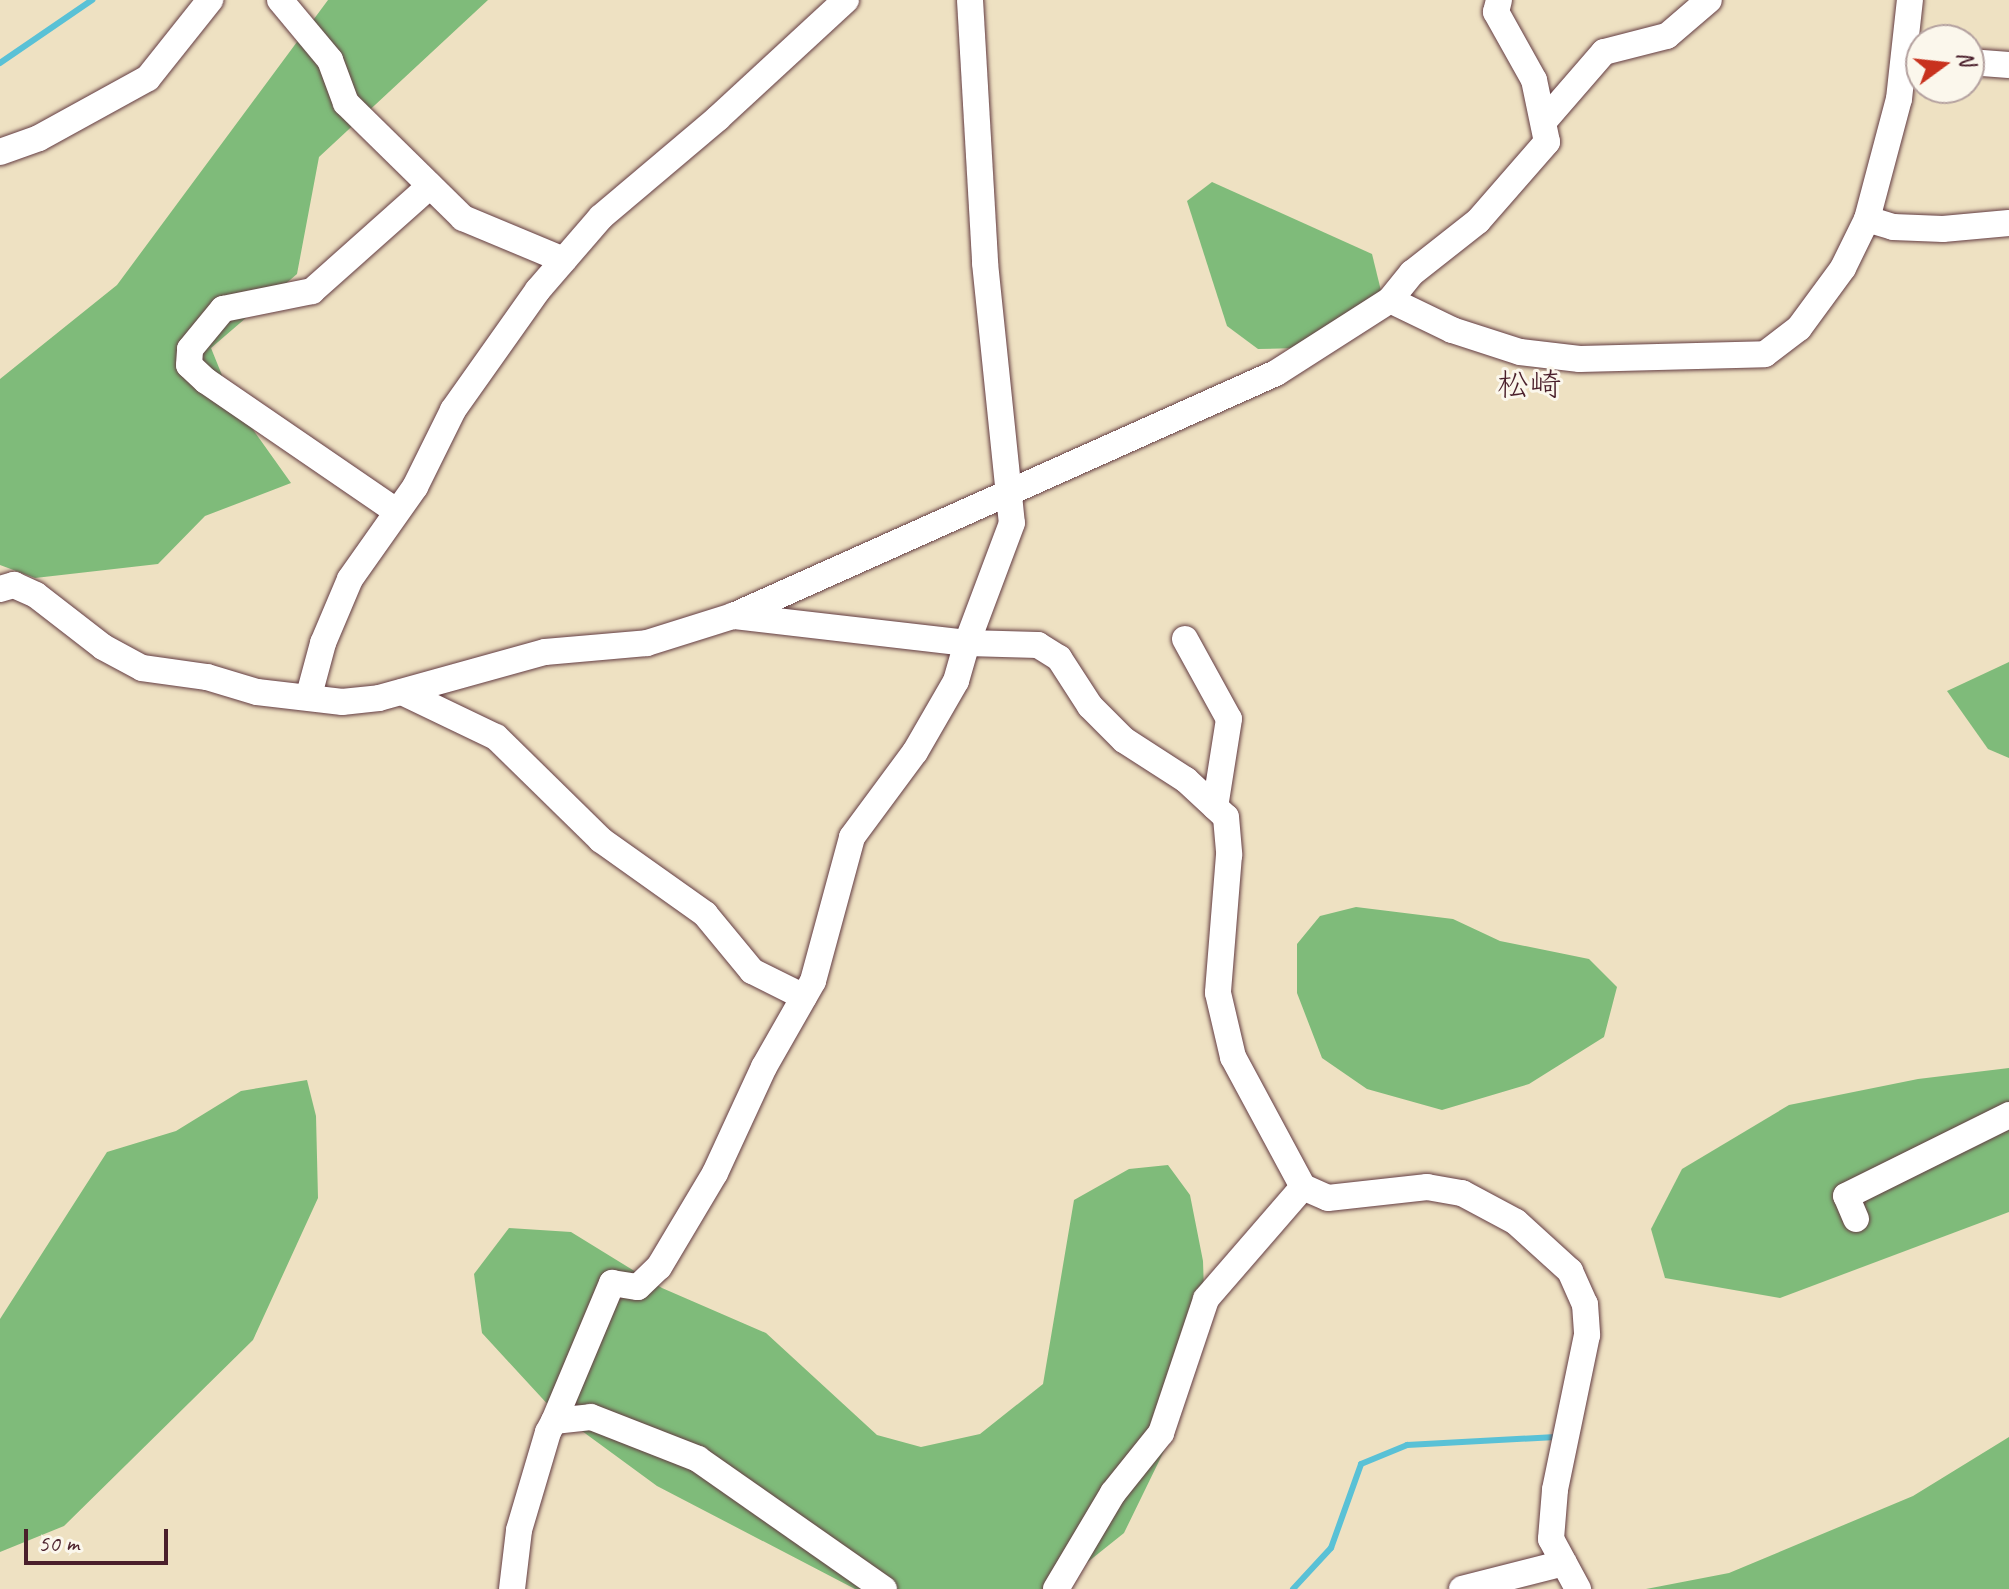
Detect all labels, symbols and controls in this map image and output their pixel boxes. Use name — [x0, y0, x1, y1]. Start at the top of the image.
north arrow — [1905, 24, 1985, 104]
text: N — [1951, 48, 1982, 69]
district label: 松崎 — [1497, 366, 1561, 404]
scale bar — [28, 1513, 172, 1563]
text: 50 m — [38, 1528, 79, 1558]

